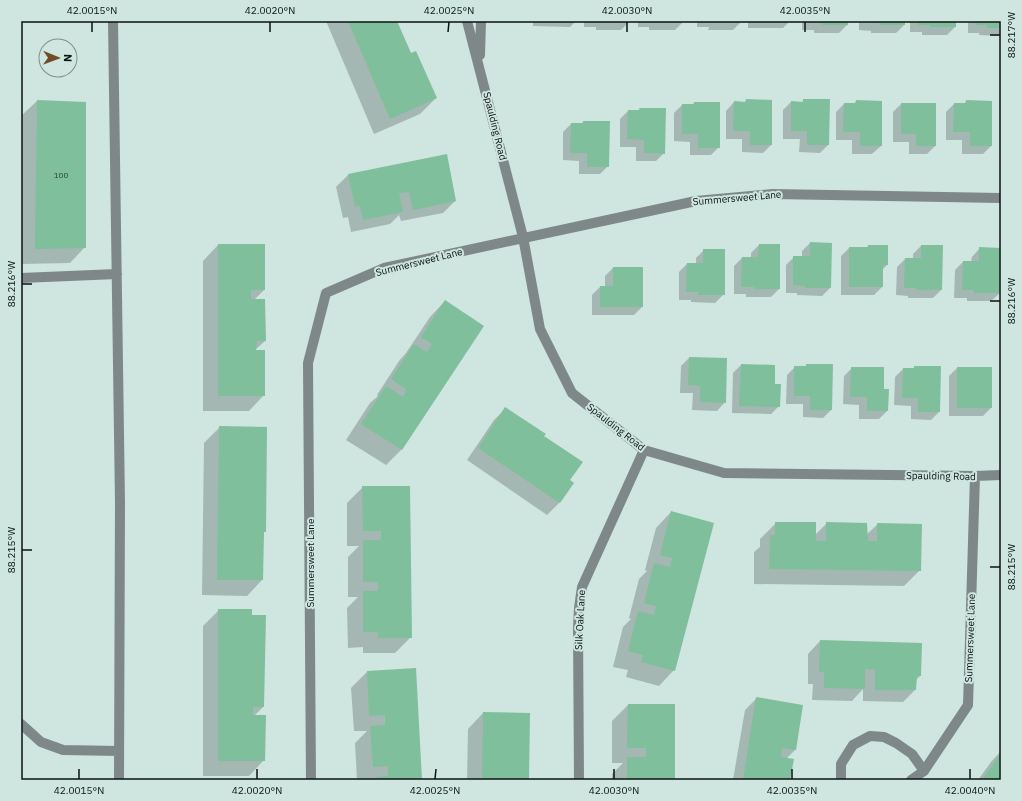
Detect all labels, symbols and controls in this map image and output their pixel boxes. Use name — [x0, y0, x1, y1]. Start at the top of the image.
text: 42.0015°N — [67, 4, 117, 17]
text: 42.0020°N — [245, 4, 295, 17]
text: 42.0025°N — [424, 4, 474, 17]
text: 42.0030°N — [602, 4, 652, 17]
text: 42.0035°N — [780, 4, 830, 17]
text: 88.217°W — [1005, 12, 1018, 58]
north arrow — [38, 38, 78, 78]
text: N — [61, 54, 75, 62]
street label: Spaulding Road — [480, 90, 510, 162]
house number: 100 — [54, 170, 68, 180]
street label: Summersweet Lane — [692, 188, 782, 208]
street label: Summersweet Lane — [374, 245, 464, 279]
text: 88.216°W — [5, 261, 18, 307]
text: 88.216°W — [1005, 278, 1018, 324]
street label: Spaulding Road — [584, 400, 648, 454]
street label: Spaulding Road — [906, 469, 976, 483]
street label: Summersweet Lane — [304, 518, 317, 607]
text: 88.215°W — [5, 527, 18, 573]
text: 88.215°W — [1005, 544, 1018, 590]
street label: Silk Oak Lane — [572, 589, 588, 650]
street label: Summersweet Lane — [962, 593, 978, 683]
text: 42.0015°N — [54, 784, 104, 797]
text: 42.0020°N — [232, 784, 282, 797]
text: 42.0025°N — [410, 784, 460, 797]
text: 42.0030°N — [589, 784, 639, 797]
text: 42.0035°N — [767, 784, 817, 797]
text: 42.0040°N — [945, 784, 995, 797]

